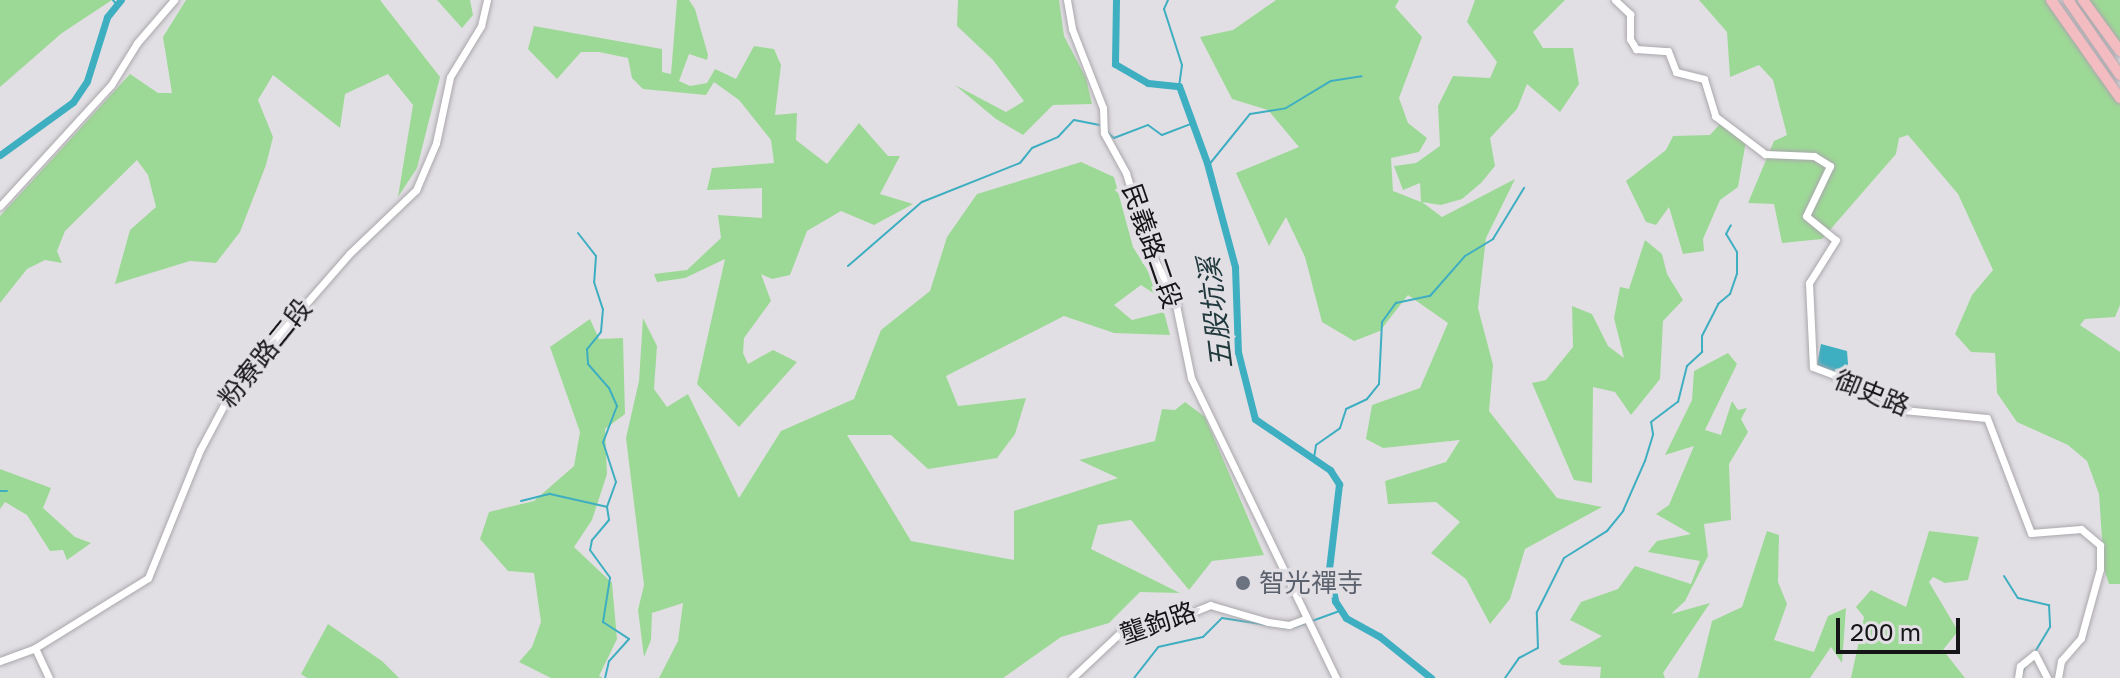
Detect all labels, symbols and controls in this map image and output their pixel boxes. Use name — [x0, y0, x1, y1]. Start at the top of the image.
street label: 民義路二段 — [1116, 179, 1188, 313]
water label: 五股坑溪 — [1192, 255, 1238, 371]
street label: 粉寮路二段 — [212, 293, 318, 413]
street label: 御史路 — [1830, 364, 1914, 422]
place label: 智光禪寺 — [1259, 567, 1363, 599]
marker: 智光禪寺 — [1234, 574, 1252, 592]
street label: 壟鉤路 — [1116, 596, 1200, 650]
scale bar — [1840, 602, 1964, 652]
text: 200 m — [1850, 617, 1921, 646]

